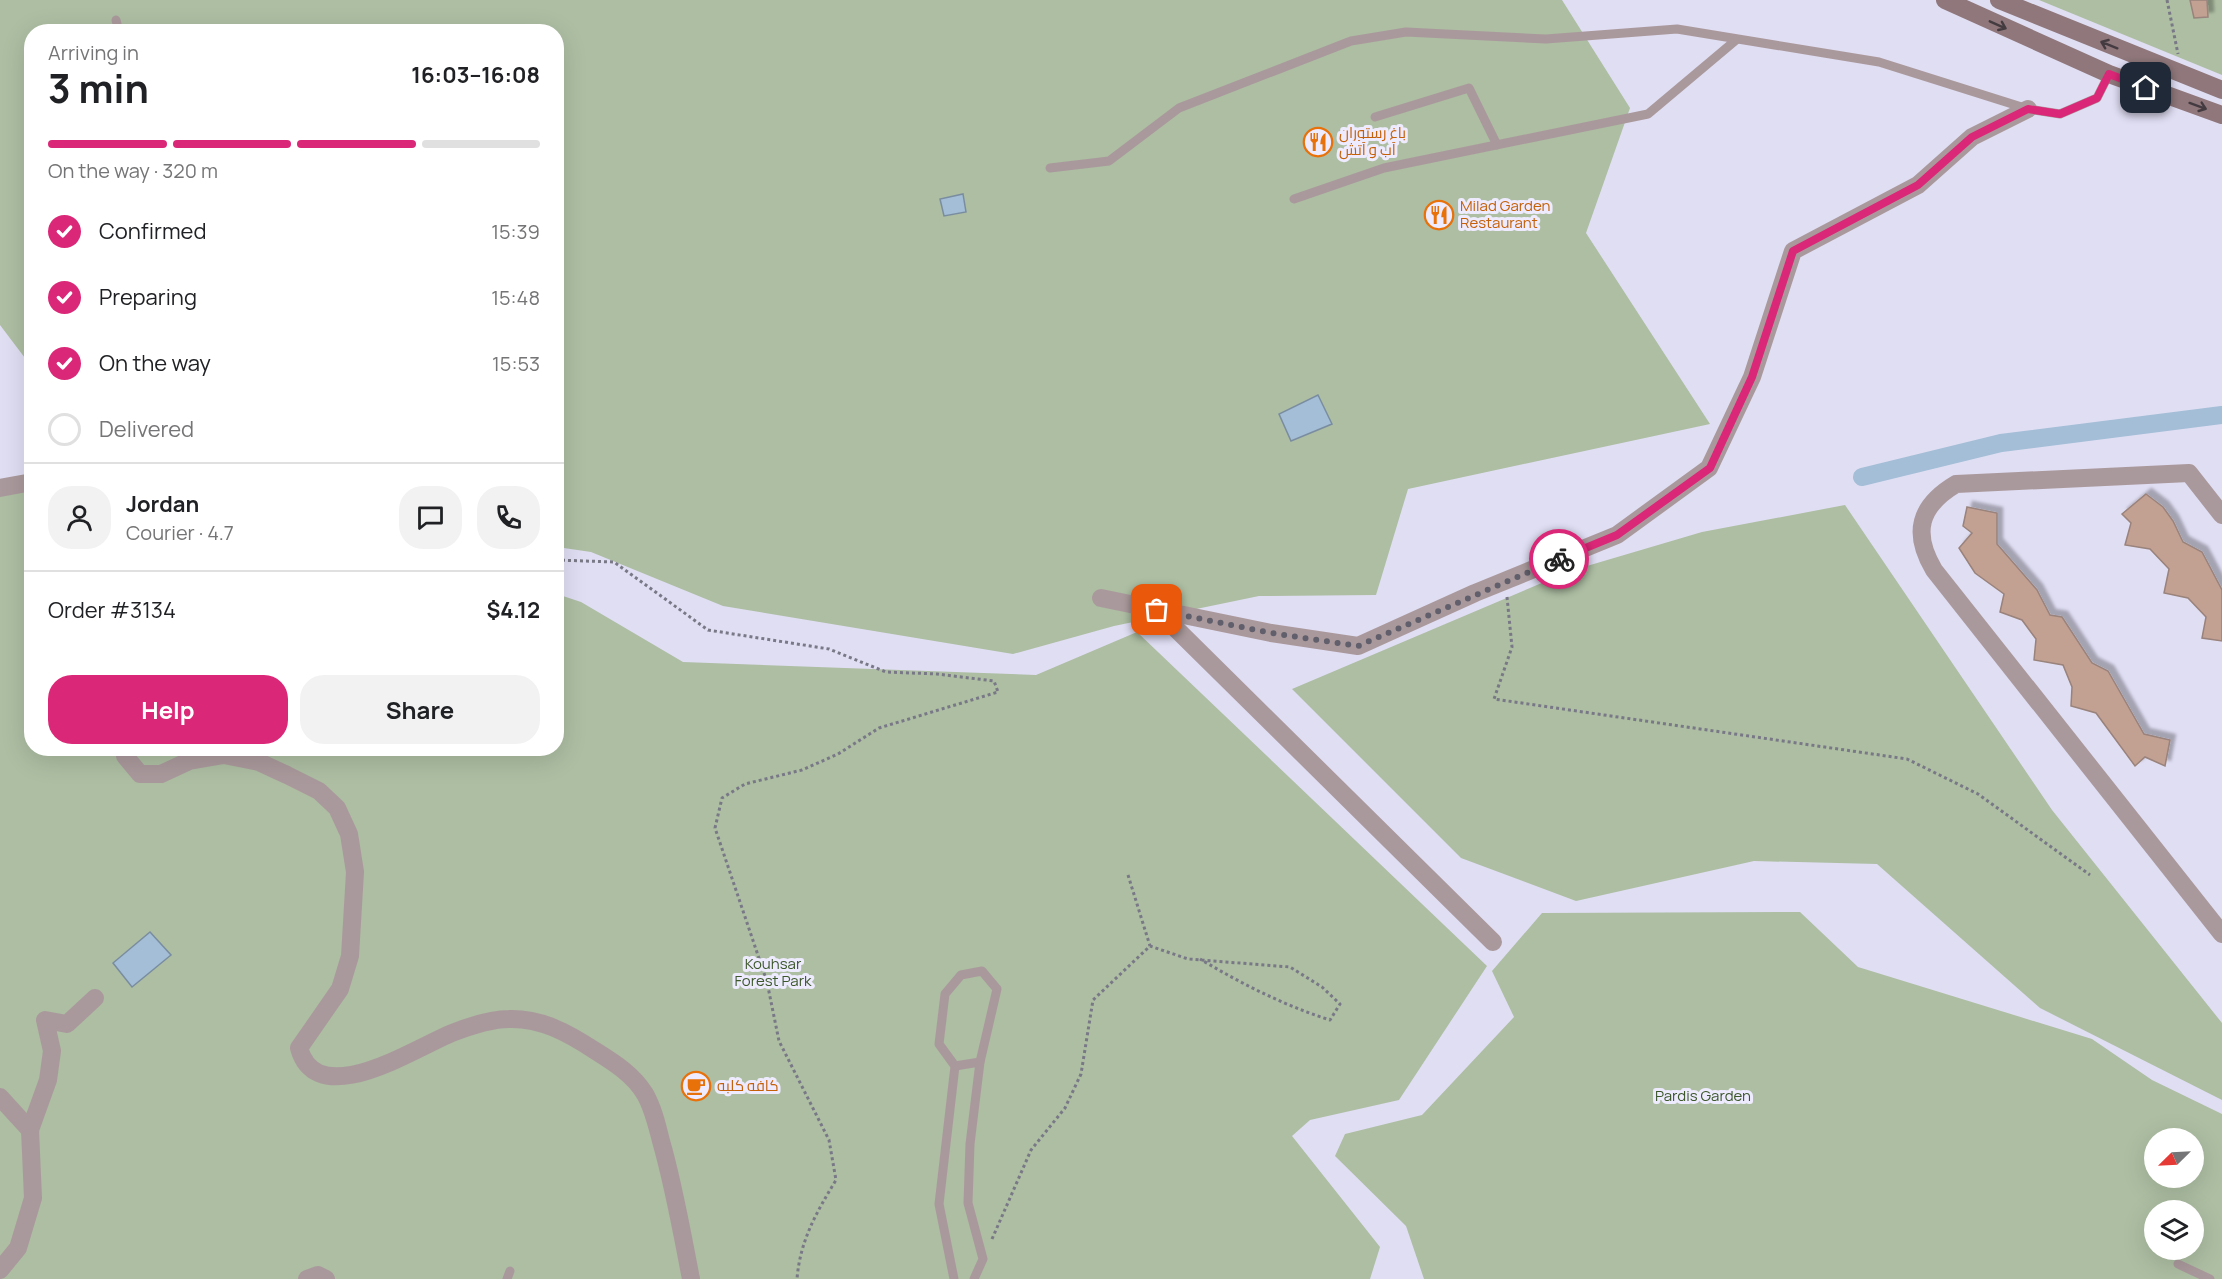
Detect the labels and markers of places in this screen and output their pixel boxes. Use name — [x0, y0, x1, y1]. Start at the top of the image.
pin — [2120, 62, 2171, 113]
place label: باغ رستوران آب و آتش — [1339, 122, 1406, 160]
restaurant icon: باغ رستوران آب و آتش — [1302, 126, 1334, 158]
place label: Milad Garden Restaurant — [1460, 195, 1550, 233]
restaurant icon: Milad Garden Restaurant — [1423, 199, 1455, 231]
pin — [1131, 584, 1182, 635]
cafe icon: کافه کلبه — [680, 1070, 712, 1102]
place label: کافه کلبه — [717, 1075, 779, 1096]

